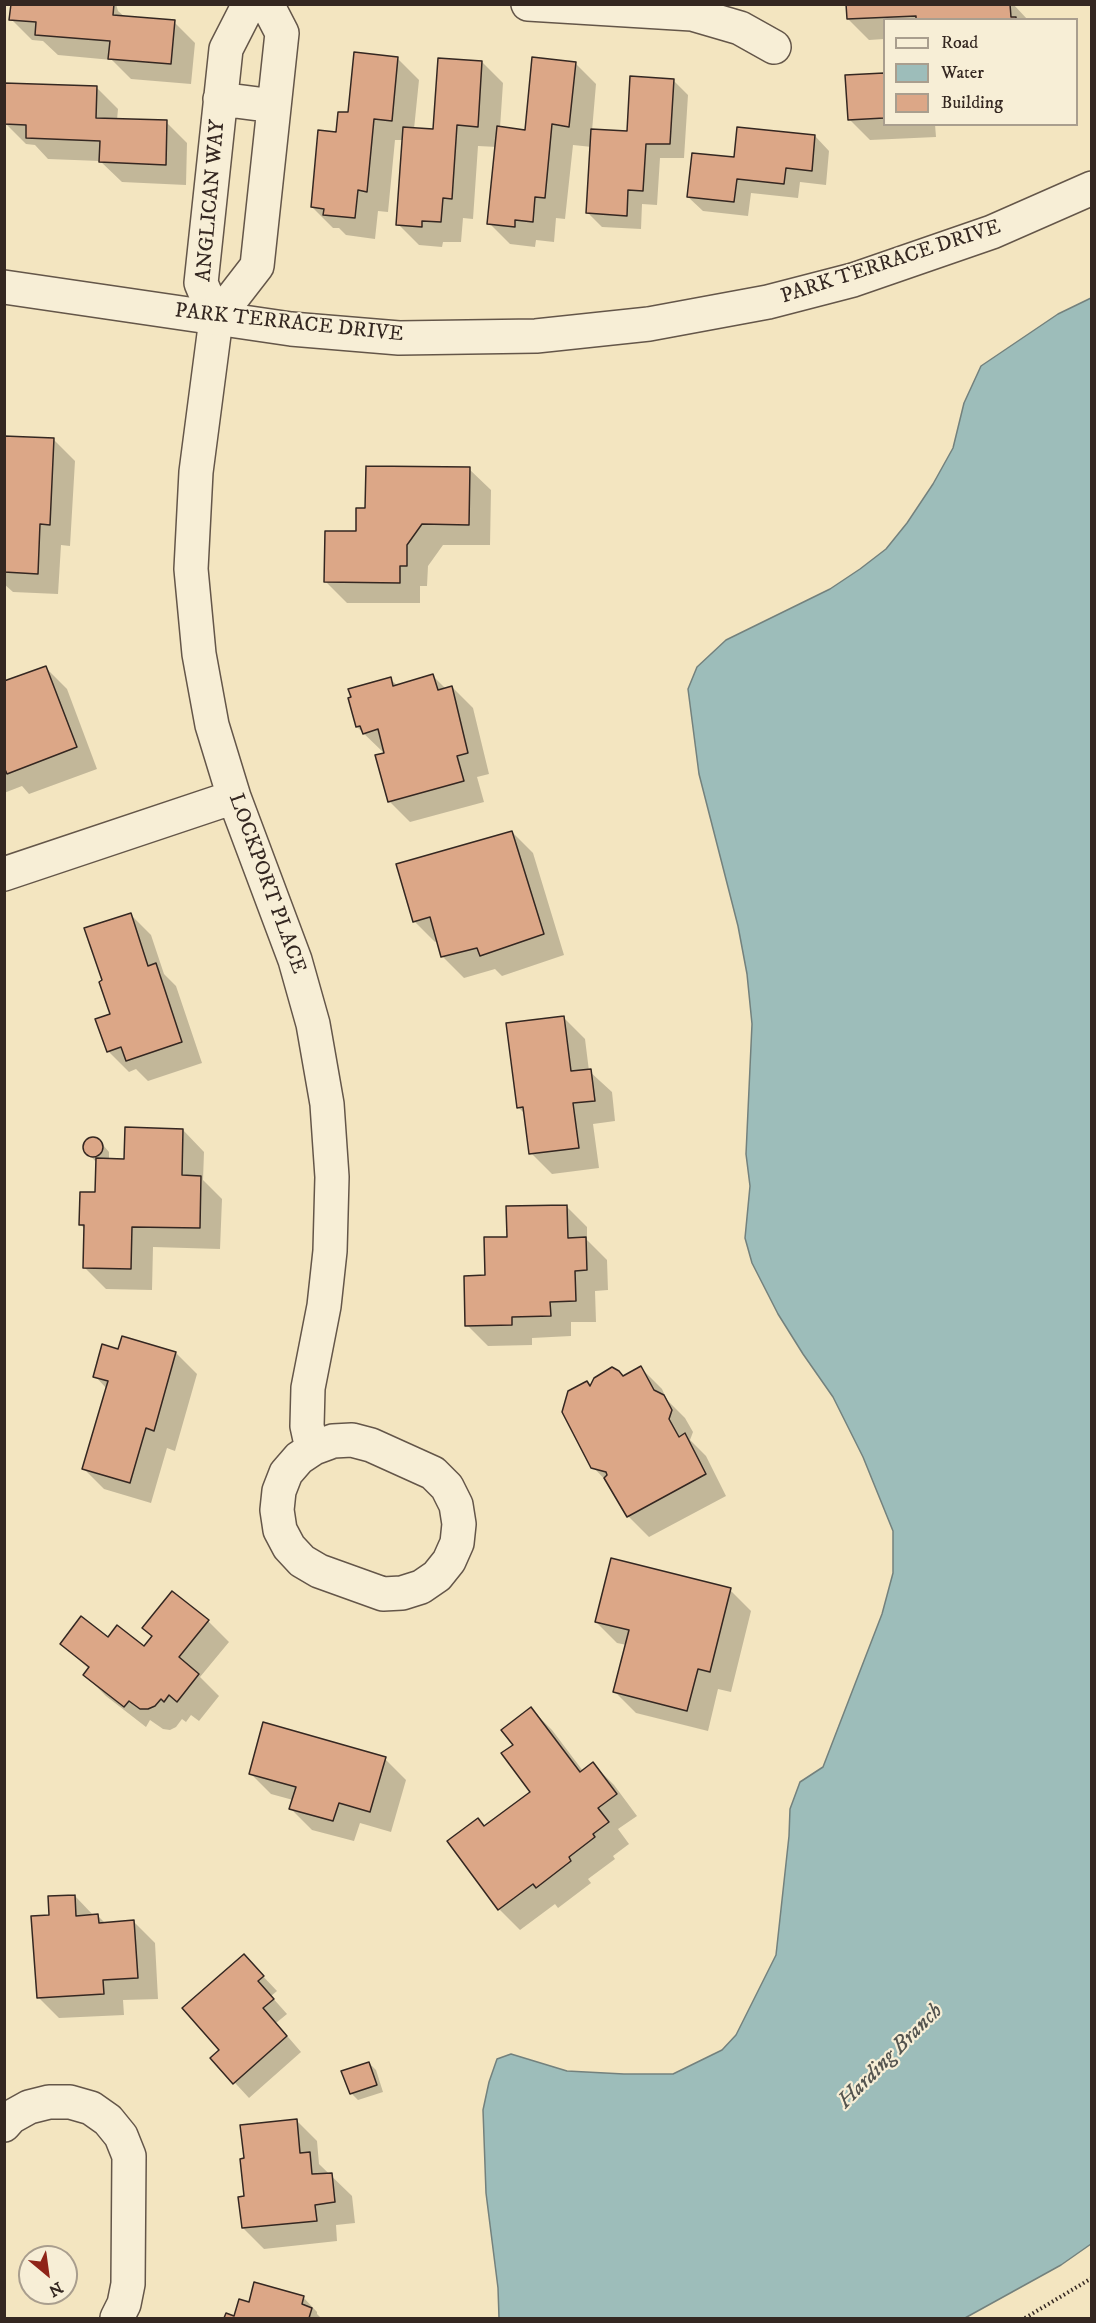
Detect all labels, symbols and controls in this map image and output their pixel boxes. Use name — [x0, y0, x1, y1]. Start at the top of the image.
legend — [883, 18, 1078, 126]
text: Road — [941, 32, 978, 54]
text: Water — [941, 62, 984, 84]
text: Building — [941, 92, 1003, 114]
street label: ANGLICAN WAY — [192, 119, 232, 283]
street label: PARK TERRACE DRIVE — [778, 216, 1004, 310]
street label: PARK TERRACE DRIVE — [173, 299, 405, 349]
street label: LOCKPORT PLACE — [222, 791, 310, 977]
water label: Harding Branch — [833, 1999, 949, 2115]
north arrow — [18, 2245, 78, 2305]
text: N — [45, 2277, 66, 2301]

